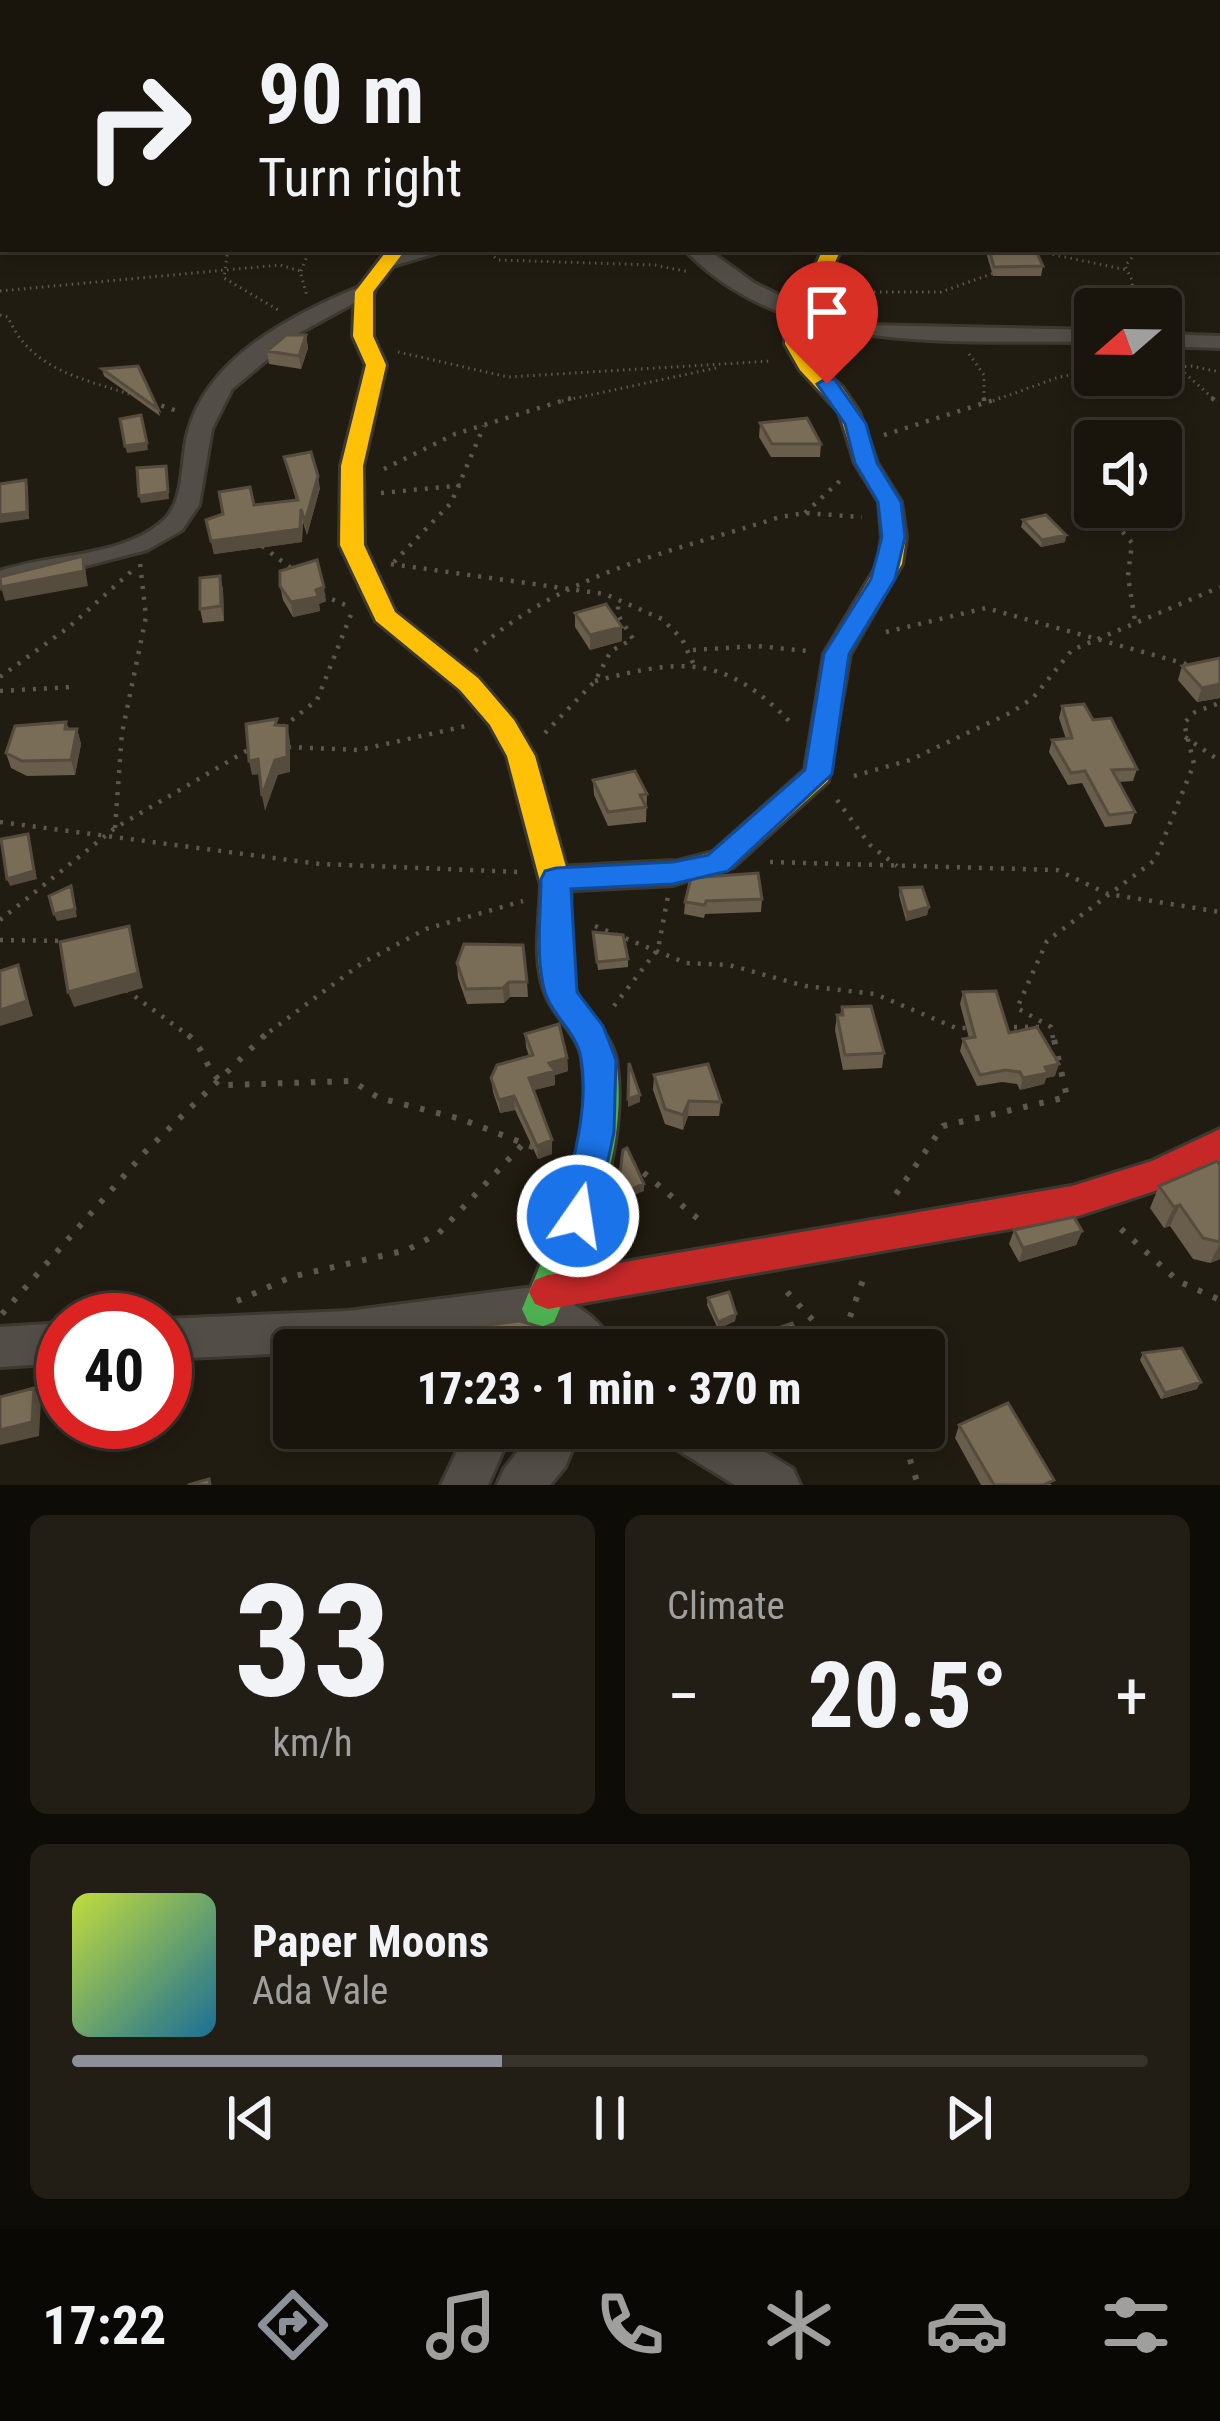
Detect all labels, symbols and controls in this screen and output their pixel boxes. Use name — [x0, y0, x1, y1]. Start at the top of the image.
text: 90 m — [258, 45, 425, 144]
icon: right — [60, 48, 216, 204]
text: Turn right — [258, 146, 462, 209]
pin — [776, 261, 878, 384]
icon: arrive — [794, 279, 860, 345]
north arrow — [1074, 288, 1182, 396]
map controls — [1074, 288, 1182, 528]
button: sound — [1074, 420, 1182, 528]
position arrow — [515, 1153, 641, 1279]
speed limit sign: 40 — [36, 1293, 192, 1449]
text: 17:23 · 1 min · 370 m — [417, 1362, 801, 1415]
text: 33 — [234, 1550, 391, 1733]
text: Climate — [667, 1583, 785, 1629]
text: 20.5° — [808, 1644, 1007, 1749]
text: − — [667, 1658, 700, 1735]
text: + — [1115, 1658, 1148, 1735]
text: km/h — [272, 1720, 353, 1766]
text: Paper Moons — [252, 1915, 489, 1968]
text: Ada Vale — [252, 1968, 388, 2014]
icon: previous — [218, 2085, 284, 2151]
icon: pause — [577, 2085, 643, 2151]
icon: next — [936, 2085, 1002, 2151]
icon: directions — [251, 2283, 335, 2367]
icon: music — [419, 2283, 503, 2367]
icon: phone — [588, 2283, 672, 2367]
icon: climate — [757, 2283, 841, 2367]
icon: car — [925, 2283, 1009, 2367]
icon: filters — [1094, 2283, 1178, 2367]
text: 17:22 — [42, 2294, 166, 2357]

